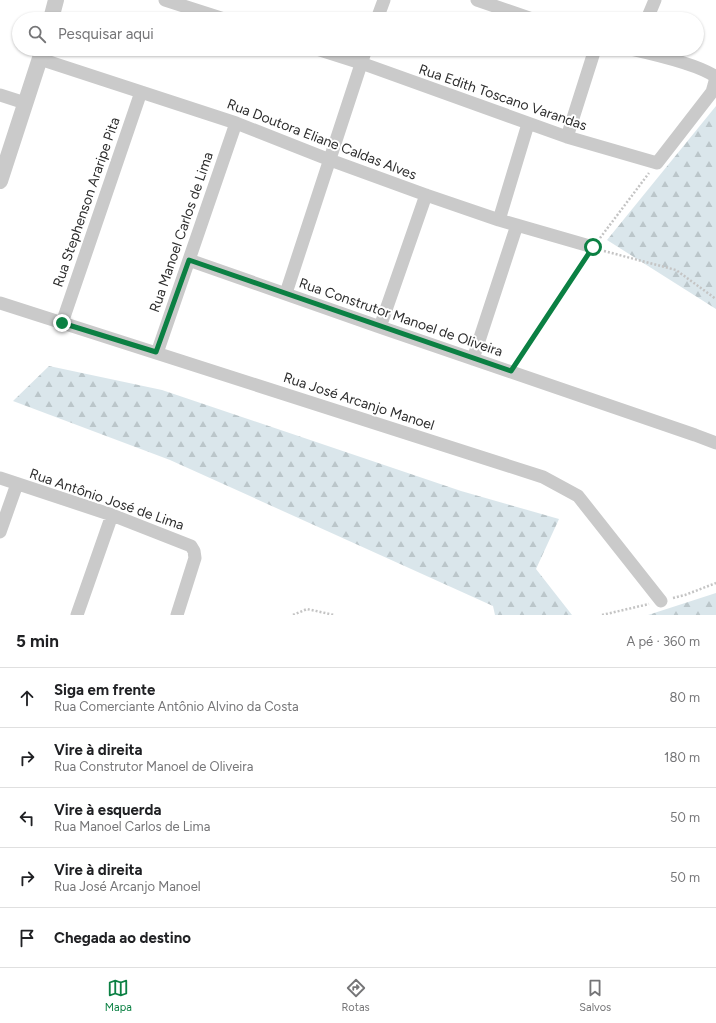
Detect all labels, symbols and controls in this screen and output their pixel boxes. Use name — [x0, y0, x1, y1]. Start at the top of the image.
search box — [12, 12, 704, 56]
icon: search — [26, 23, 48, 45]
text: Pesquisar aqui — [58, 25, 154, 43]
street label: Rua Edith Toscano Varandas — [416, 61, 589, 134]
street label: Rua Doutora Eliane Caldas Alves — [225, 95, 419, 184]
street label: Rua Stephenson Araripe Pita — [49, 115, 124, 289]
street label: Rua Manoel Carlos de Lima — [146, 150, 217, 315]
route start — [584, 238, 602, 256]
street label: Rua Construtor Manoel de Oliveira — [297, 275, 505, 360]
route end — [53, 314, 71, 332]
street label: Rua José Arcanjo Manoel — [281, 369, 437, 434]
street label: Rua Antônio José de Lima — [27, 465, 186, 534]
text: 5 min — [16, 631, 59, 651]
text: A pé · 360 m — [626, 634, 700, 649]
text: Siga em frente — [54, 681, 155, 699]
icon: ahead — [16, 687, 38, 709]
text: 80 m — [669, 690, 700, 705]
text: Rua Comerciante Antônio Alvino da Costa — [54, 699, 299, 714]
text: Vire à direita — [54, 741, 143, 759]
icon: right — [16, 747, 38, 769]
text: 180 m — [664, 750, 700, 765]
text: Rua Construtor Manoel de Oliveira — [54, 759, 253, 774]
text: Vire à esquerda — [54, 801, 161, 819]
icon: left — [16, 807, 38, 829]
text: 50 m — [670, 810, 700, 825]
text: Rua Manoel Carlos de Lima — [54, 819, 210, 834]
text: Vire à direita — [54, 861, 143, 879]
icon: right — [16, 867, 38, 889]
text: 50 m — [670, 870, 700, 885]
text: Rua José Arcanjo Manoel — [54, 879, 201, 894]
icon: arrive — [16, 927, 38, 949]
text: Chegada ao destino — [54, 929, 191, 947]
tab: Mapa — [105, 977, 132, 1014]
tab: Rotas — [341, 977, 370, 1014]
tab: Salvos — [579, 977, 611, 1014]

